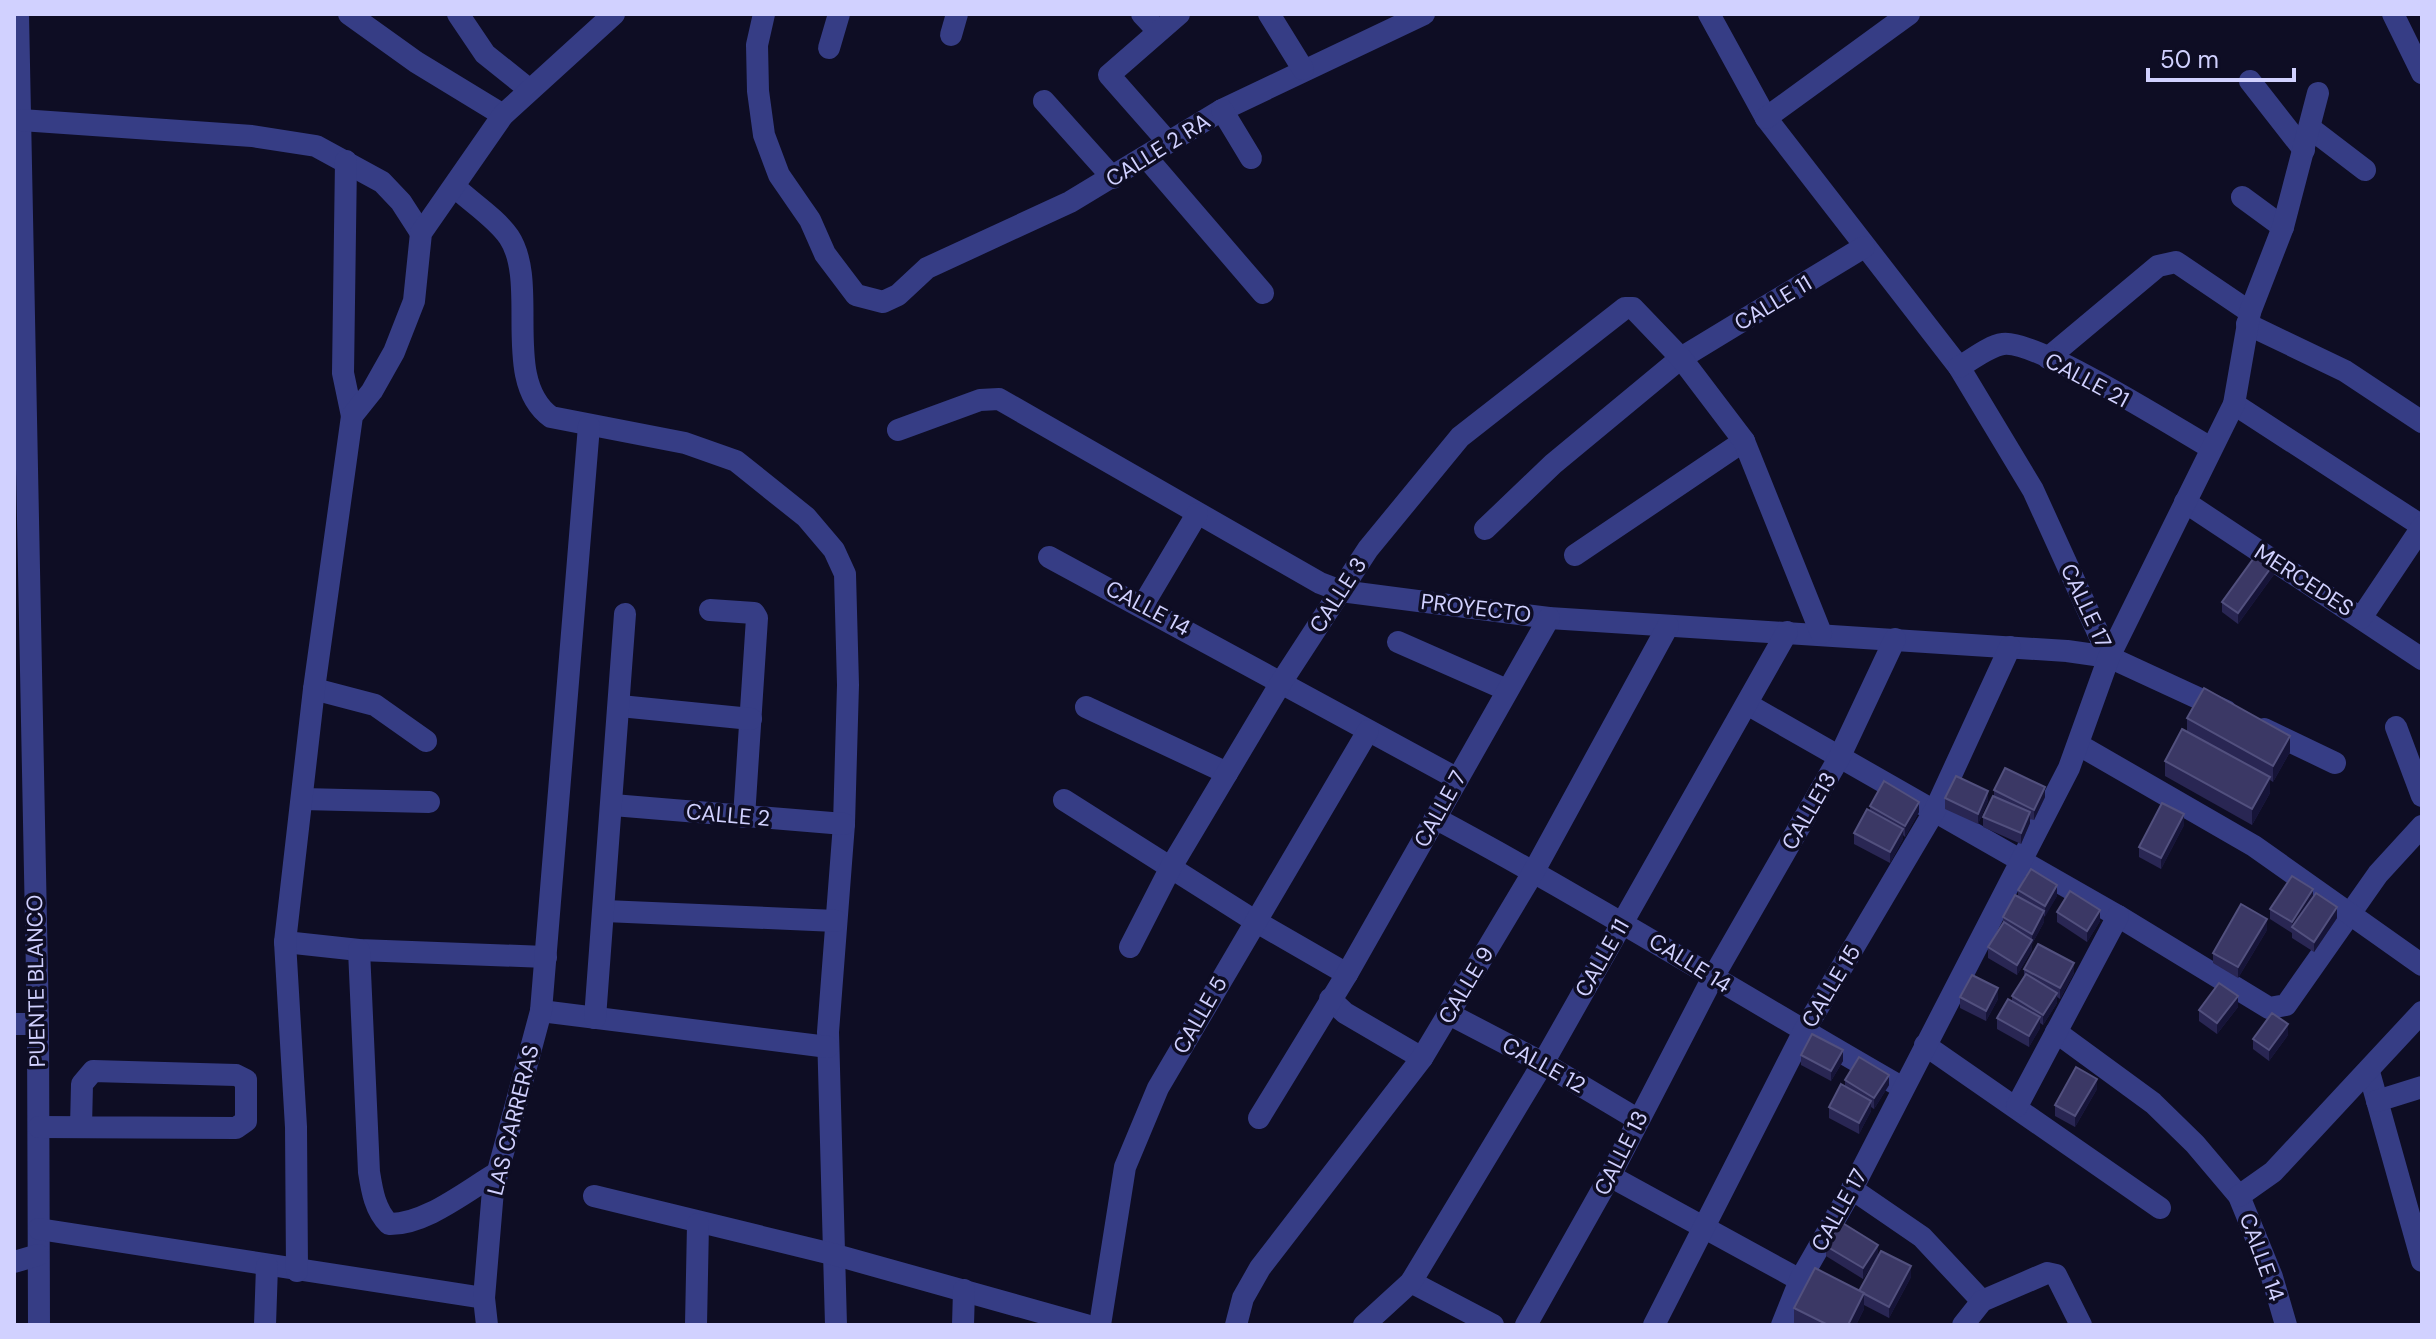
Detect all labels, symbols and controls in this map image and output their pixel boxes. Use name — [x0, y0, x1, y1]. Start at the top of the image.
scale bar — [2148, 32, 2294, 82]
text: 50 m — [2160, 44, 2219, 75]
street label: CALLE 2 RA — [1100, 107, 1216, 193]
street label: CALLE 11 — [1729, 269, 1817, 337]
street label: CALLE 21 — [2040, 346, 2134, 414]
street label: MERCEDES — [2249, 537, 2359, 623]
street label: CALLE 3 — [1303, 552, 1373, 638]
street label: CALLE 17 — [2054, 559, 2118, 653]
street label: CALLE 14 — [1101, 574, 1195, 642]
street label: PROYECTO — [1419, 587, 1533, 629]
street label: CALLE 7 — [1407, 766, 1473, 852]
street label: CALLE13 — [1775, 767, 1843, 855]
street label: CALLE 2 — [685, 797, 771, 833]
street label: PUENTE BLANCO — [20, 894, 52, 1068]
street label: CALLE 11 — [1568, 914, 1636, 1002]
street label: CALLE 14 — [1643, 926, 1737, 1000]
street label: CALLE 15 — [1795, 939, 1867, 1033]
street label: CALLE 9 — [1432, 941, 1500, 1029]
street label: CALLE 5 — [1166, 971, 1234, 1059]
street label: CALLE 12 — [1497, 1030, 1591, 1100]
street label: LAS CARRERAS — [480, 1042, 546, 1198]
street label: CALLE 13 — [1587, 1106, 1655, 1200]
street label: CALLE 17 — [1804, 1164, 1874, 1256]
street label: CALLE 14 — [2233, 1209, 2291, 1305]

